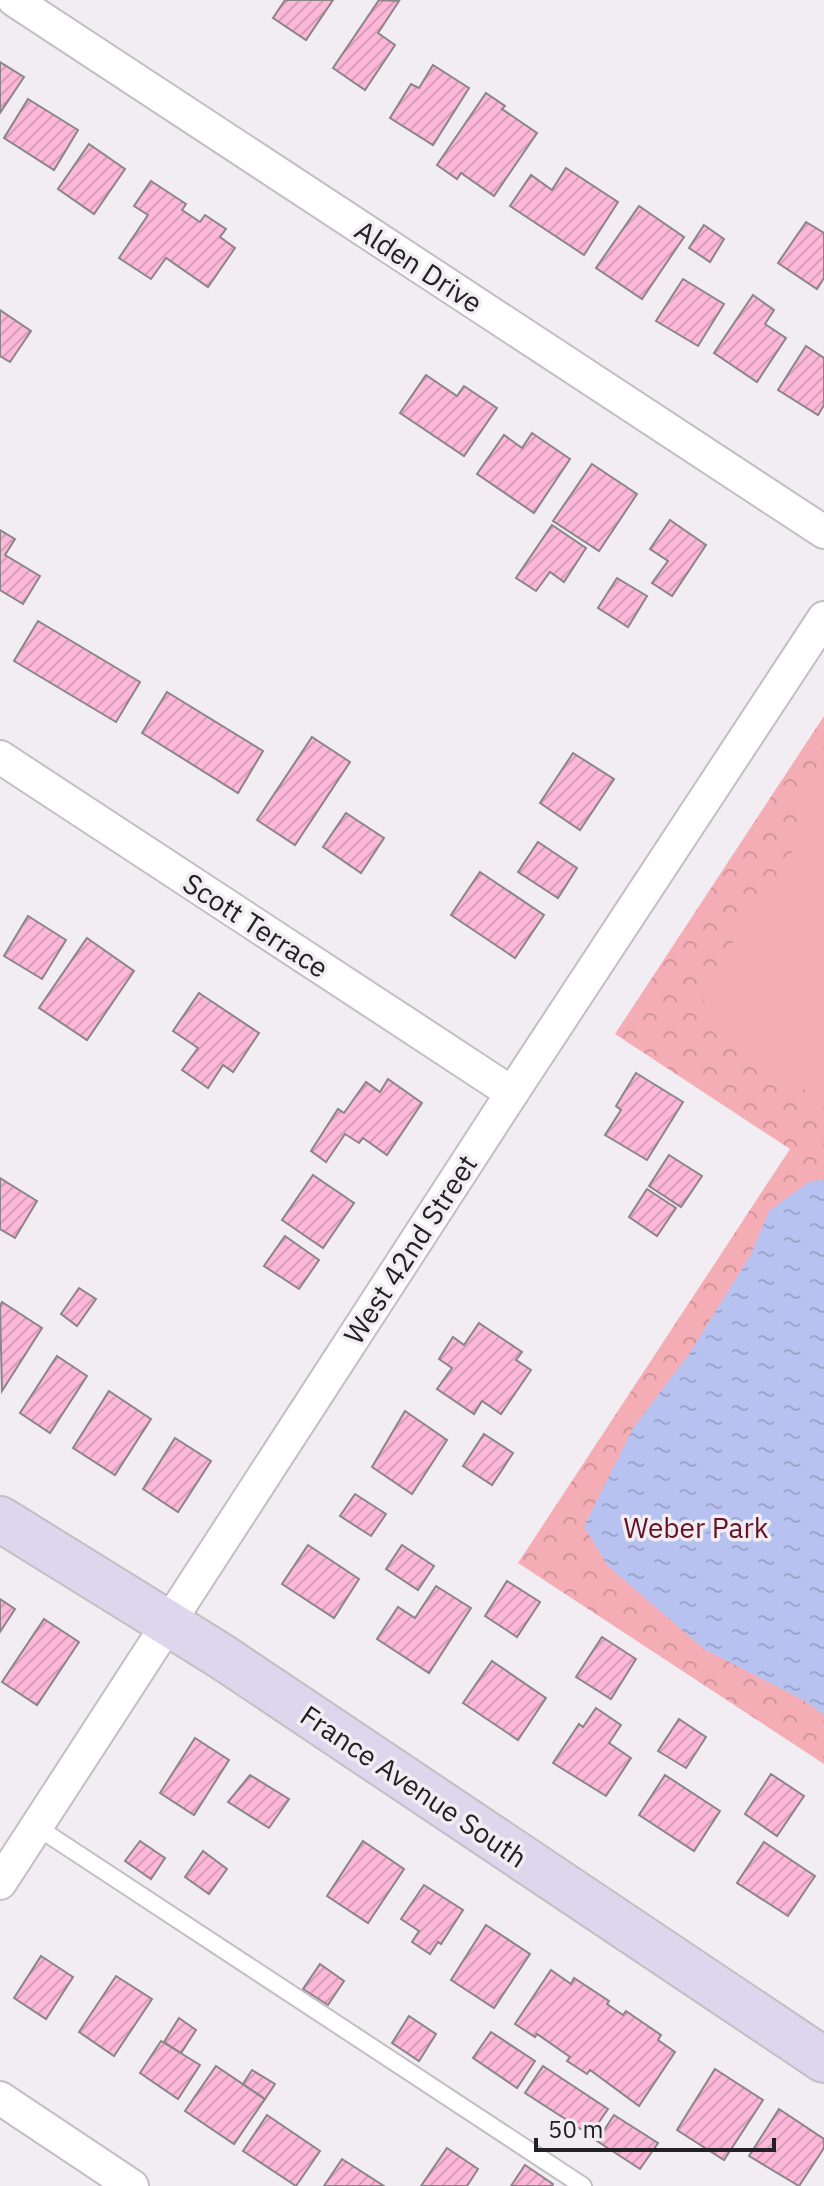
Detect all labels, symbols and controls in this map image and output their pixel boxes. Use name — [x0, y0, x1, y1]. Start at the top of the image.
street label: Alden Drive — [348, 211, 490, 321]
street label: Scott Terrace — [176, 864, 336, 986]
street label: West 42nd Street — [335, 1147, 485, 1351]
park label: Weber Park — [623, 1509, 769, 1546]
street label: France Avenue South — [294, 1696, 534, 1876]
scale bar — [536, 2102, 774, 2152]
text: 50 m — [548, 2113, 603, 2145]

